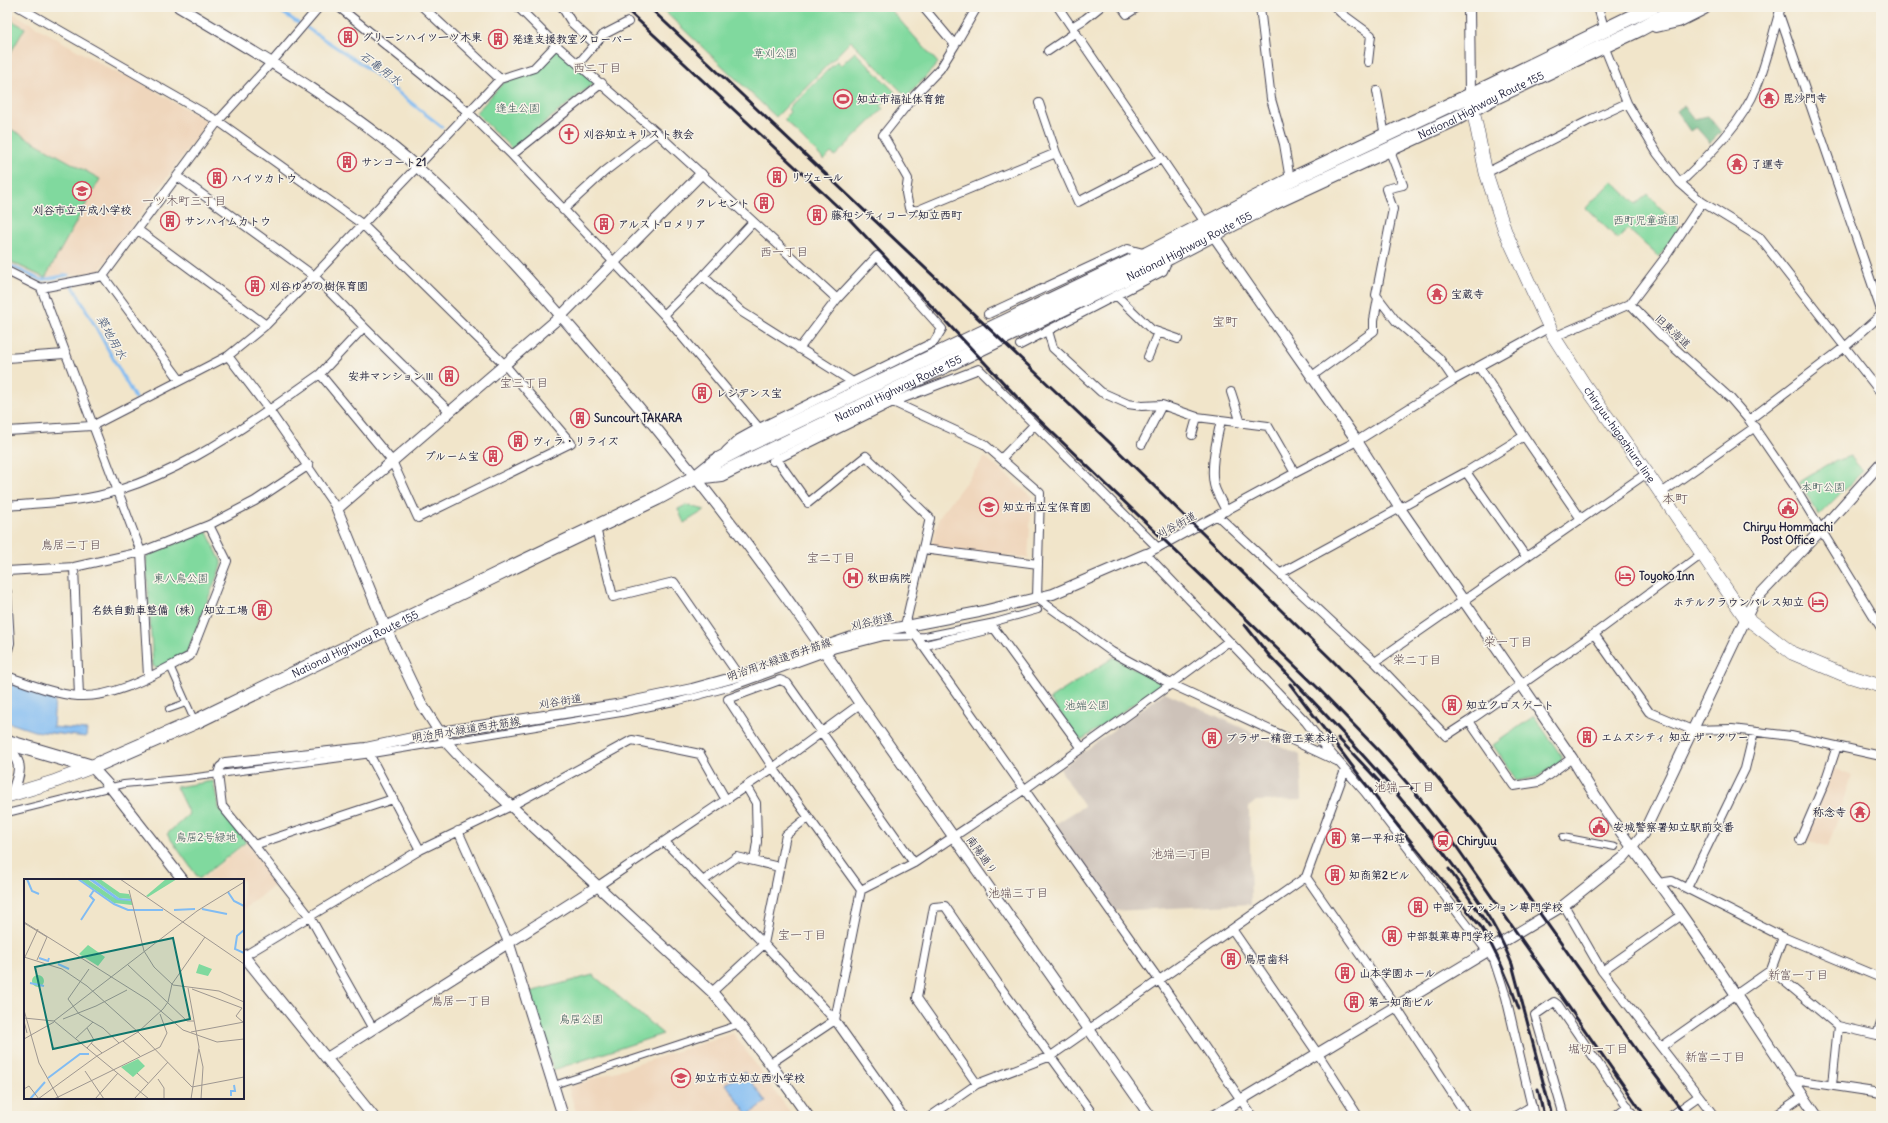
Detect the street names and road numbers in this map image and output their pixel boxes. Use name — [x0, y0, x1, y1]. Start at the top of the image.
street label: National Highway Route 155 — [1416, 68, 1546, 142]
street label: National Highway Route 155 — [1124, 208, 1255, 284]
street label: 旧東海道 — [1652, 311, 1694, 351]
street label: National Highway Route 155 — [832, 352, 964, 425]
street label: chiryuu-higashiura line — [1581, 384, 1659, 485]
street label: 刈谷街道 — [1153, 508, 1199, 542]
street label: National Highway Route 155 — [289, 607, 421, 681]
street label: 刈谷街道 — [849, 609, 895, 633]
street label: 明治用水緑道西井筋線 — [725, 634, 833, 684]
street label: 刈谷街道 — [537, 691, 583, 711]
street label: 明治用水緑道西井筋線 — [411, 713, 521, 745]
street label: 南陽通り — [964, 833, 1000, 877]

